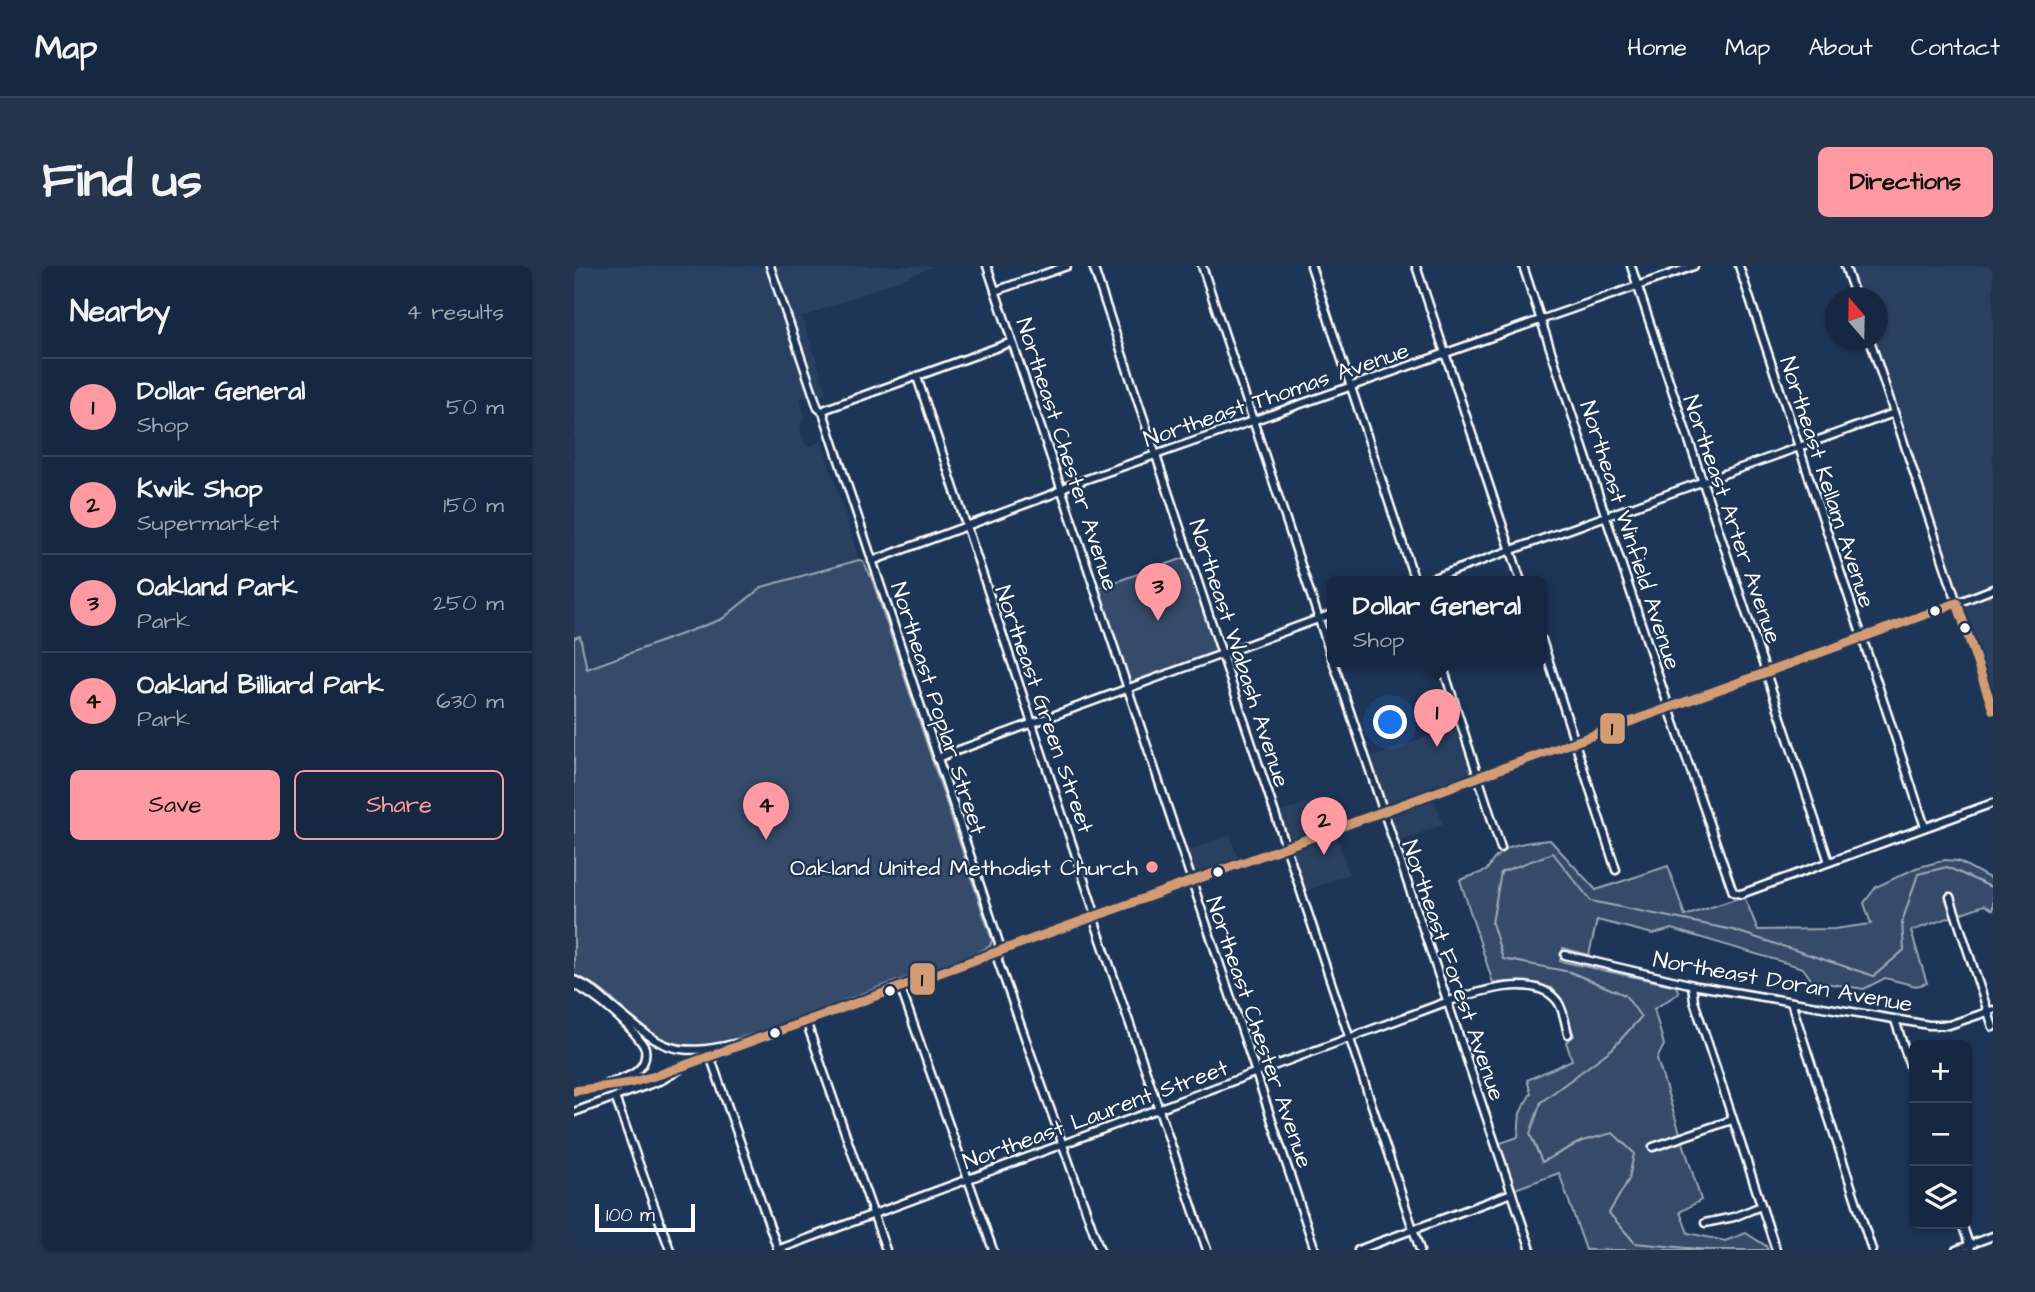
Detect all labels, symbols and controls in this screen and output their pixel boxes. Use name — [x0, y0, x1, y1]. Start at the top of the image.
text: Map — [35, 25, 97, 71]
text: Home — [1627, 31, 1687, 65]
text: Map — [1725, 31, 1770, 65]
text: About — [1808, 31, 1873, 65]
text: Contact — [1911, 31, 2000, 65]
button: Directions — [1818, 147, 1993, 217]
text: Find us — [42, 148, 202, 216]
north arrow — [1825, 287, 1888, 350]
text: Nearby — [70, 291, 170, 333]
text: 4 results — [406, 296, 504, 328]
street label: Northeast Chester Avenue — [1008, 314, 1126, 595]
street label: Northeast Thomas Avenue — [1139, 334, 1413, 455]
street label: Northeast Kellam Avenue — [1771, 353, 1883, 612]
text: Dollar General — [137, 373, 305, 409]
text: 1 — [92, 391, 94, 423]
text: 50 m — [446, 391, 504, 423]
street label: Northeast Arter Avenue — [1674, 391, 1790, 648]
street label: Northeast Winfield Avenue — [1571, 397, 1689, 674]
text: Shop — [137, 409, 189, 441]
text: Kwik Shop — [137, 471, 263, 507]
text: 2 — [86, 489, 100, 521]
text: 150 m — [443, 489, 504, 521]
text: Supermarket — [137, 507, 280, 539]
street label: Northeast Wabash Avenue — [1181, 515, 1297, 791]
pin: 3 — [1135, 563, 1181, 621]
text: Oakland Park — [137, 569, 298, 605]
popup — [1327, 576, 1547, 667]
street label: Northeast Poplar Street — [882, 578, 994, 839]
street label: Northeast Green Street — [987, 581, 1102, 838]
text: 3 — [87, 587, 99, 619]
text: 250 m — [433, 587, 504, 619]
text: Dollar General — [1353, 588, 1521, 624]
unlabelled marker — [1928, 604, 1942, 618]
text: Park — [137, 605, 190, 637]
unlabelled marker — [1958, 621, 1972, 635]
text: Shop — [1353, 624, 1405, 656]
text: Oakland Billiard Park — [137, 667, 384, 703]
text: 4 — [85, 685, 101, 717]
text: 630 m — [436, 685, 504, 717]
pin: 1 — [1414, 689, 1460, 747]
text: Park — [137, 703, 190, 735]
your location — [1373, 705, 1407, 739]
line badge: 1 — [1599, 712, 1626, 745]
text: 1 — [1611, 716, 1614, 743]
button: Save — [70, 770, 280, 840]
button: Share — [294, 770, 504, 840]
pin: 4 — [743, 782, 789, 840]
pin: 2 — [1301, 797, 1347, 855]
street label: Northeast Forest Avenue — [1393, 836, 1513, 1105]
place label: Oakland United Methodist Church — [790, 852, 1139, 884]
marker: Oakland United Methodist Church — [1144, 859, 1160, 875]
unlabelled marker — [1211, 865, 1225, 879]
street label: Northeast Chester Avenue — [1198, 892, 1321, 1172]
street label: Northeast Doran Avenue — [1651, 943, 1915, 1021]
line badge: 1 — [909, 962, 936, 996]
text: 1 — [921, 967, 924, 994]
unlabelled marker — [883, 984, 897, 998]
unlabelled marker — [768, 1026, 782, 1040]
map controls — [1909, 1040, 1972, 1229]
button: + — [1909, 1040, 1972, 1103]
street label: Northeast Laurent Street — [958, 1052, 1233, 1178]
button: − — [1909, 1103, 1972, 1166]
button: layers — [1909, 1166, 1972, 1229]
scale bar — [595, 1201, 695, 1233]
text: 100 m — [606, 1202, 655, 1229]

